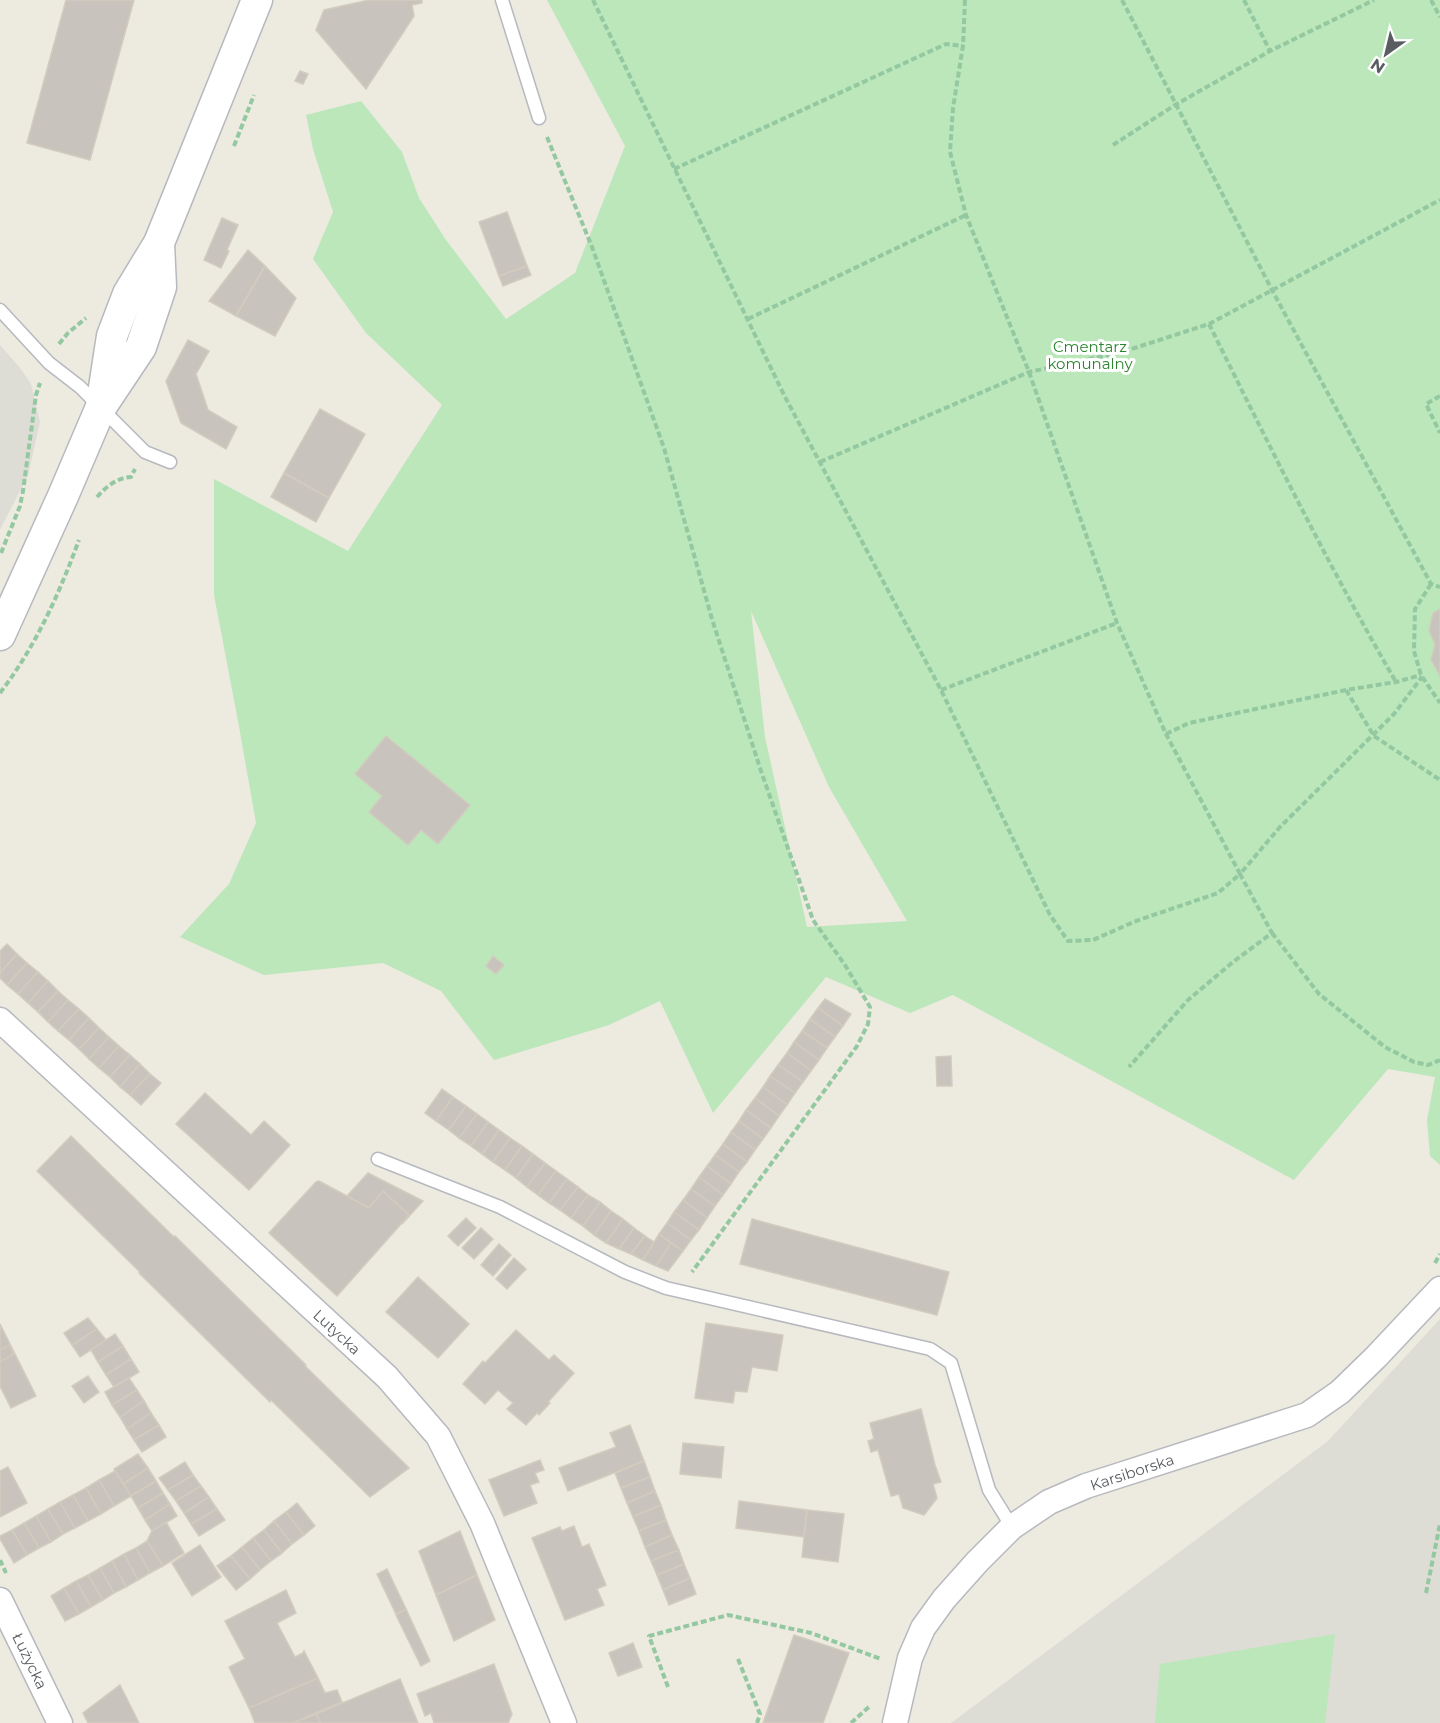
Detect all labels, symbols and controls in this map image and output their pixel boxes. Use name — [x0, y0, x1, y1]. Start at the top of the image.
north arrow — [1356, 24, 1416, 84]
text: N — [1367, 55, 1389, 78]
park label: Cmentarz komunalny — [1047, 337, 1133, 373]
street label: Lutycka — [309, 1305, 365, 1359]
street label: Karsiborska — [1088, 1449, 1176, 1495]
street label: Łużycka — [8, 1630, 52, 1692]

